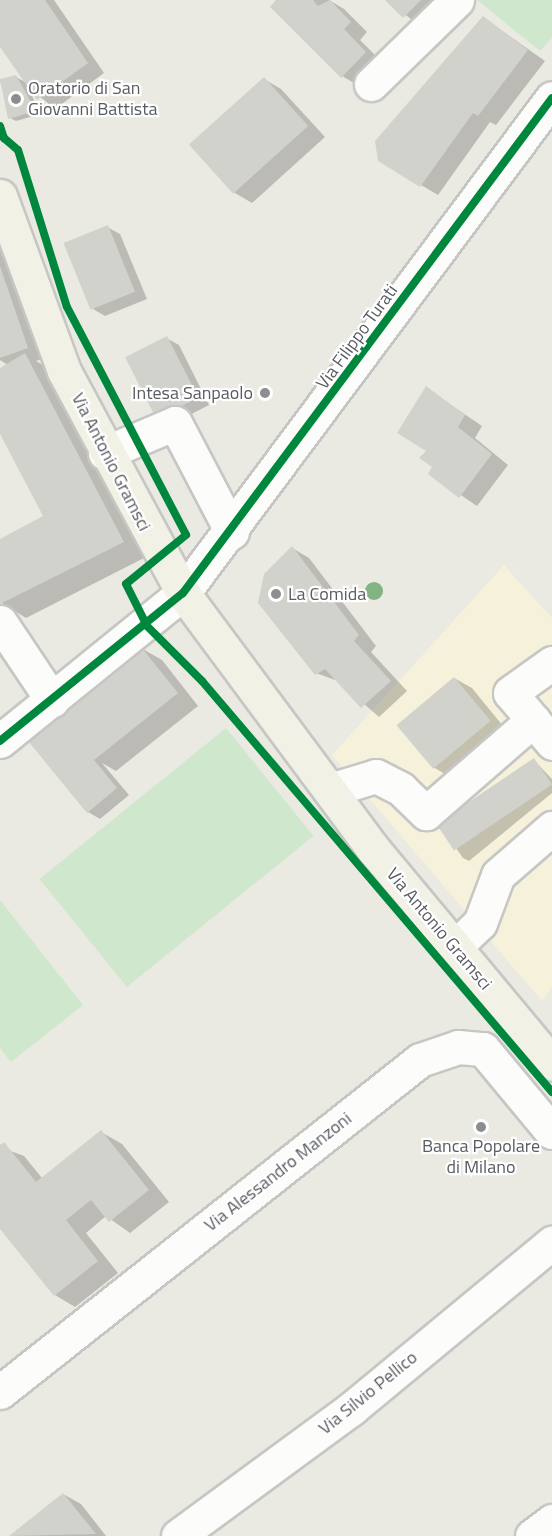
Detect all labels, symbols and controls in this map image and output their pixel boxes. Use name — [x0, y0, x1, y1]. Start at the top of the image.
place label: Oratorio di San Giovanni Battista — [28, 78, 158, 121]
marker: Oratorio di San Giovanni Battista — [9, 92, 23, 106]
street label: Via Filippo Turati — [312, 280, 402, 394]
place label: Intesa Sanpaolo — [132, 382, 253, 404]
marker: Intesa Sanpaolo — [258, 386, 272, 400]
street label: Via Antonio Gramsci — [67, 389, 155, 535]
place label: La Comida — [288, 583, 366, 605]
marker: La Comida — [269, 587, 283, 601]
street label: Via Antonio Gramsci — [382, 864, 496, 994]
street label: Via Alessandro Manzoni — [200, 1108, 356, 1236]
marker: Banca Popolare di Milano — [474, 1120, 488, 1134]
place label: Banca Popolare di Milano — [422, 1136, 540, 1178]
street label: Via Silvio Pellico — [314, 1347, 422, 1439]

